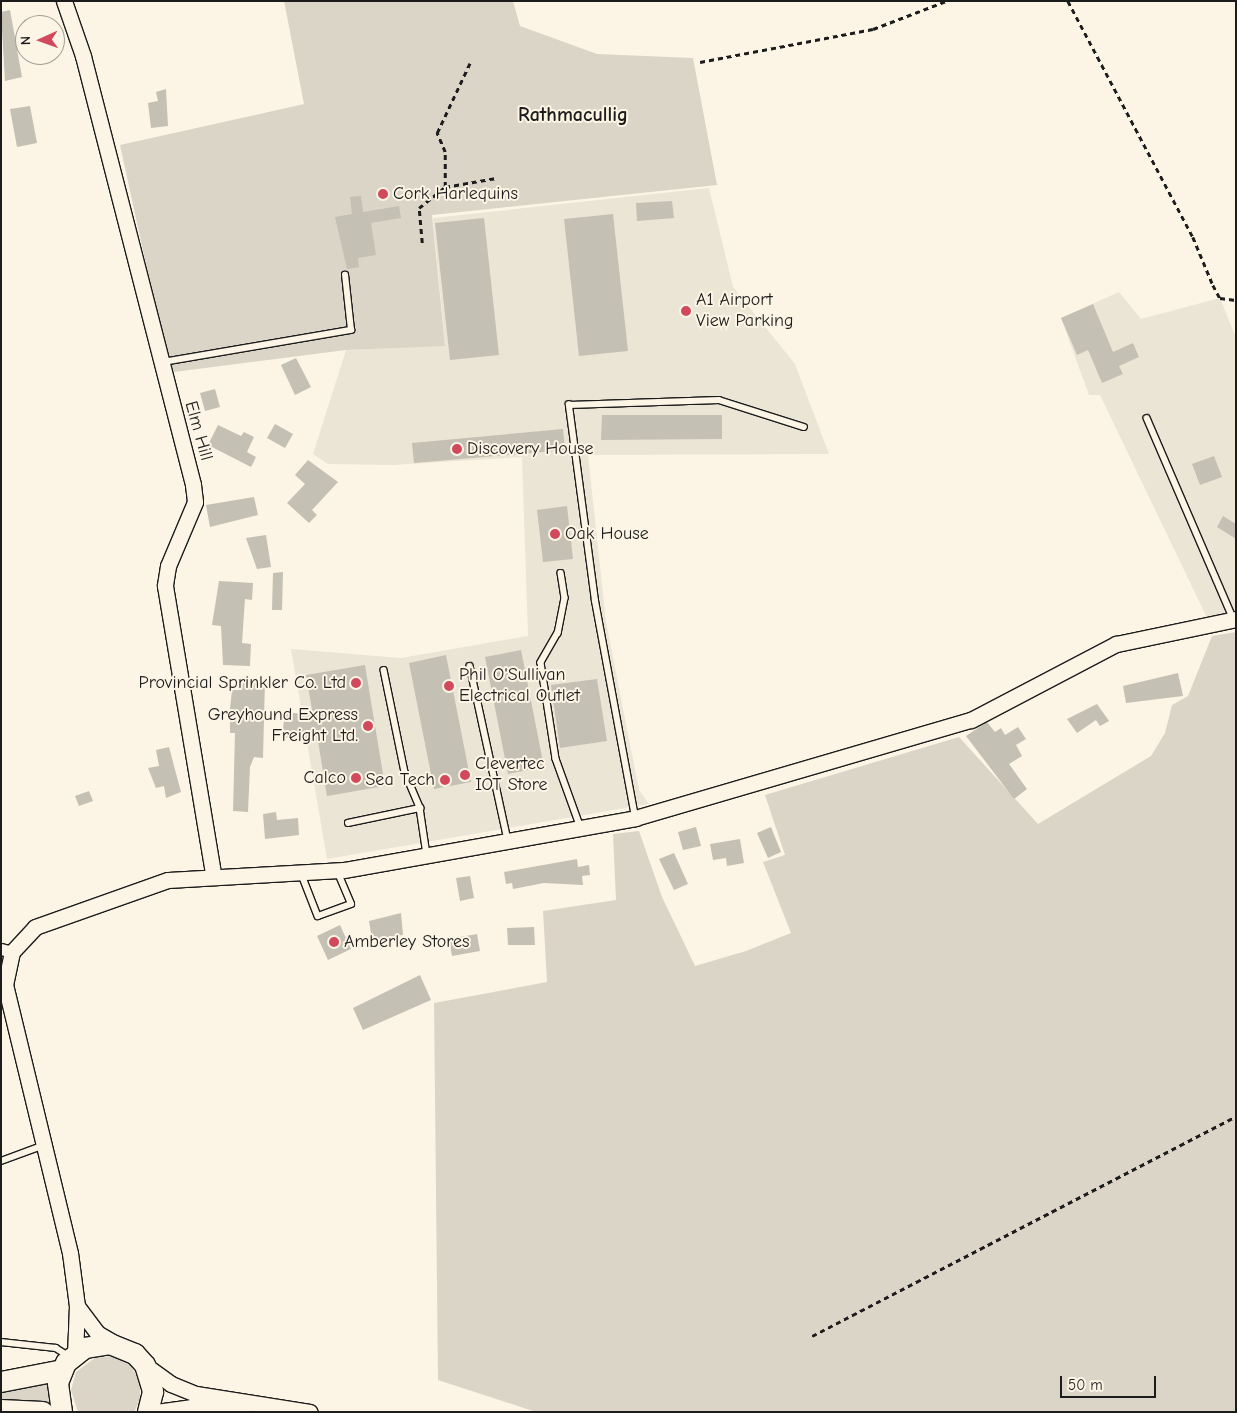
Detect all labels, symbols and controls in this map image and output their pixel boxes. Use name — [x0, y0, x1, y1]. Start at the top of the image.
north arrow — [15, 15, 65, 65]
text: N — [17, 36, 34, 45]
district label: Rathmacullig — [518, 102, 628, 126]
place label: Cork Harlequins — [393, 183, 518, 205]
marker: Cork Harlequins — [377, 188, 389, 200]
place label: A1 Airport View Parking — [696, 290, 794, 332]
marker: A1 Airport View Parking — [680, 305, 692, 317]
street label: Elm Hill — [179, 399, 217, 463]
place label: Discovery House — [467, 438, 593, 460]
marker: Discovery House — [451, 443, 463, 455]
place label: Oak House — [565, 523, 649, 545]
marker: Oak House — [549, 528, 561, 540]
place label: Phil O'Sullivan Electrical Outlet — [459, 665, 580, 708]
place label: Provincial Sprinkler Co. Ltd — [139, 672, 346, 694]
marker: Provincial Sprinkler Co. Ltd — [350, 677, 362, 689]
marker: Phil O'Sullivan Electrical Outlet — [443, 680, 455, 692]
place label: Greyhound Express Freight Ltd. — [208, 705, 358, 748]
marker: Greyhound Express Freight Ltd. — [362, 720, 374, 732]
place label: Clevertec IOT Store — [475, 754, 548, 796]
place label: Calco — [304, 767, 346, 789]
place label: Sea Tech — [365, 769, 435, 791]
marker: Clevertec IOT Store — [459, 769, 471, 781]
marker: Calco — [350, 772, 362, 784]
marker: Sea Tech — [439, 774, 451, 786]
place label: Amberley Stores — [344, 931, 470, 953]
marker: Amberley Stores — [328, 936, 340, 948]
scale bar — [1062, 1366, 1158, 1398]
text: 50 m — [1068, 1376, 1103, 1394]

